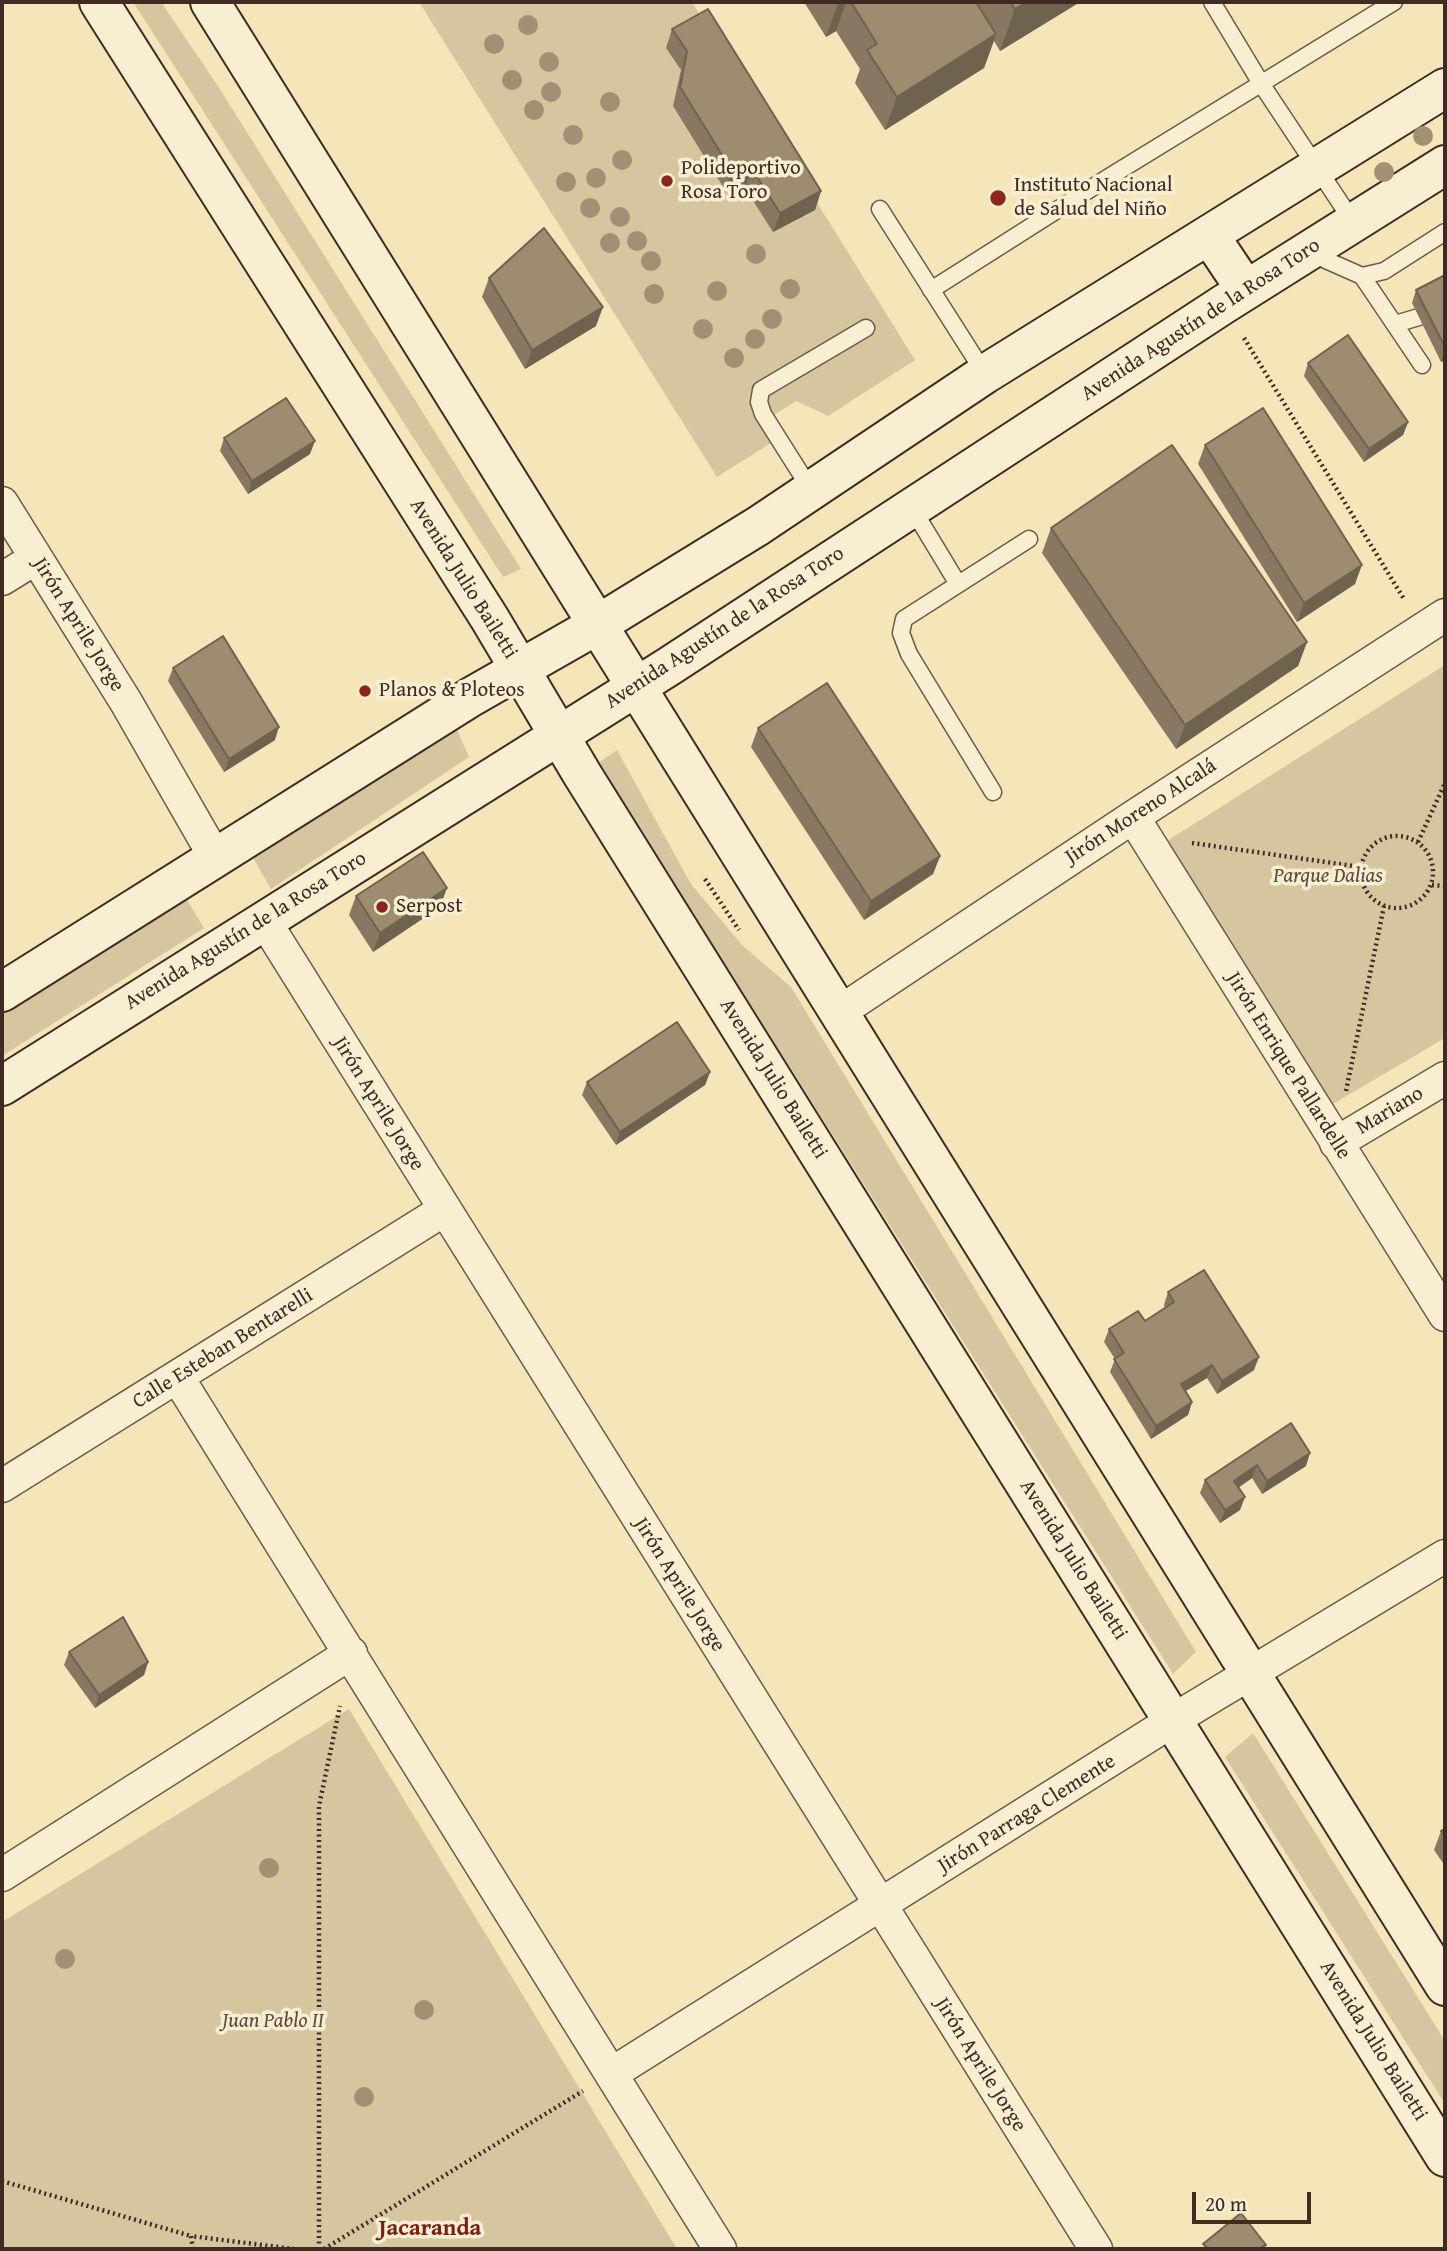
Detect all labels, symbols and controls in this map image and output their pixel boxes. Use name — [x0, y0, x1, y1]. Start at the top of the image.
place label: Polideportivo Rosa Toro — [681, 156, 801, 206]
marker: Polideportivo Rosa Toro — [659, 173, 675, 189]
place label: Instituto Nacional de Salud del Niño — [1014, 173, 1173, 223]
marker: Instituto Nacional de Salud del Niño — [988, 188, 1008, 208]
street label: Avenida Agustín de la Rosa Toro — [1077, 233, 1325, 407]
street label: Avenida Julio Bailetti — [403, 494, 523, 664]
street label: Avenida Agustín de la Rosa Toro — [601, 541, 849, 715]
street label: Jirón Aprile Jorge — [27, 553, 129, 697]
place label: Planos & Ploteos — [379, 678, 525, 704]
marker: Planos & Ploteos — [357, 683, 373, 699]
street label: Jirón Moreno Alcalá — [1061, 754, 1221, 870]
street label: Avenida Agustín de la Rosa Toro — [121, 846, 371, 1016]
park label: Parque Dalias — [1273, 864, 1383, 890]
place label: Serpost — [396, 894, 463, 920]
marker: Serpost — [374, 899, 390, 915]
street label: Jirón Enrique Pallardelle — [1220, 968, 1356, 1164]
street label: Avenida Julio Bailetti — [713, 994, 833, 1164]
street label: Jirón Aprile Jorge — [327, 1032, 429, 1176]
street label: Mariano — [1352, 1081, 1428, 1141]
street label: Calle Esteban Bentarelli — [128, 1283, 318, 1415]
street label: Avenida Julio Bailetti — [1013, 1475, 1133, 1645]
street label: Jirón Aprile Jorge — [628, 1513, 730, 1657]
street label: Jirón Parraga Clemente — [933, 1749, 1121, 1879]
street label: Avenida Julio Bailetti — [1313, 1956, 1433, 2126]
street label: Jirón Aprile Jorge — [929, 1993, 1031, 2137]
park label: Juan Pablo II — [222, 2009, 324, 2035]
scale bar — [1195, 2178, 1314, 2222]
text: 20 m — [1205, 2188, 1247, 2219]
district label: Jacaranda — [379, 2215, 481, 2243]

